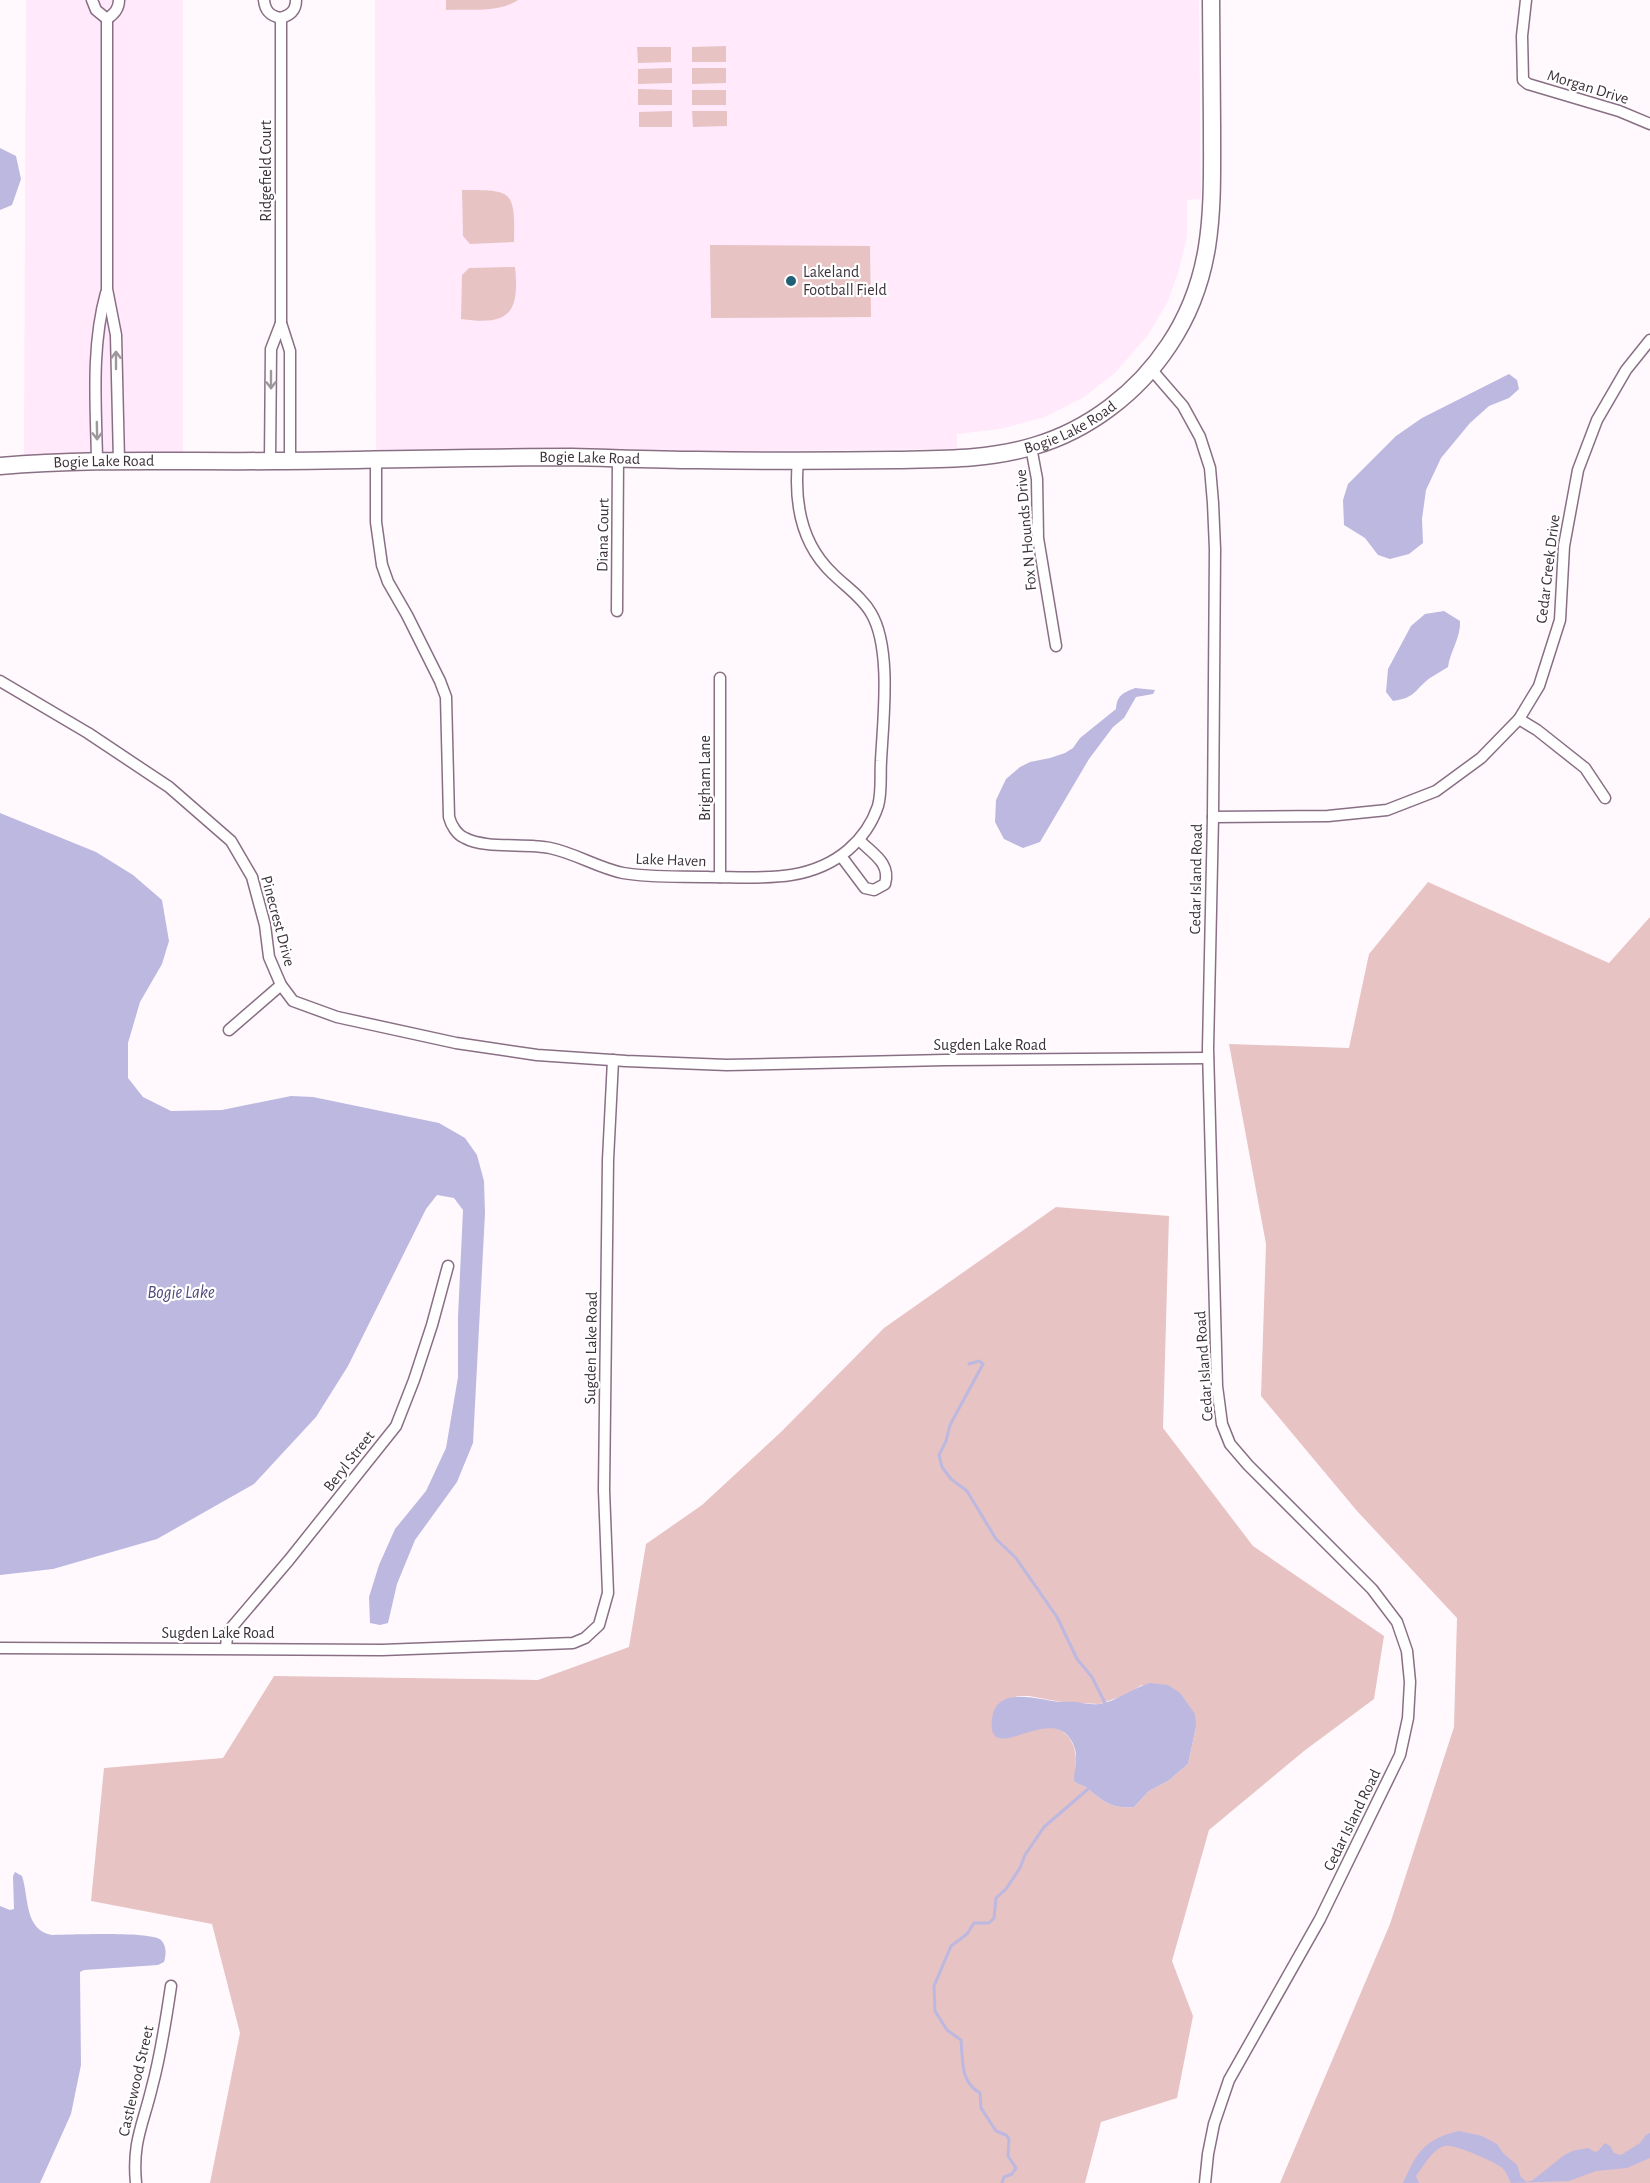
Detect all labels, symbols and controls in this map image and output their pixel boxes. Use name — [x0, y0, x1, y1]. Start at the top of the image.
street label: Morgan Drive — [1545, 67, 1631, 107]
street label: Ridgefield Court — [258, 120, 274, 222]
place label: Lakeland Football Field — [803, 264, 887, 298]
marker: Lakeland Football Field — [784, 274, 798, 288]
one-way arrow — [110, 351, 122, 371]
one-way arrow — [265, 369, 277, 389]
street label: Bogie Lake Road — [1022, 398, 1119, 456]
one-way arrow — [91, 420, 103, 440]
street label: Bogie Lake Road — [539, 449, 641, 467]
street label: Bogie Lake Road — [53, 453, 154, 471]
street label: Fox N Hounds Drive — [1013, 469, 1039, 591]
street label: Diana Court — [594, 498, 612, 572]
street label: Cedar Creek Drive — [1533, 514, 1563, 624]
street label: Brigham Lane — [697, 735, 713, 821]
street label: Cedar Island Road — [1187, 823, 1205, 935]
street label: Lake Haven — [635, 851, 707, 869]
street label: Pinecrest Drive — [258, 874, 298, 968]
street label: Sugden Lake Road — [934, 1037, 1047, 1053]
water label: Bogie Lake — [147, 1284, 215, 1302]
street label: Sugden Lake Road — [582, 1291, 600, 1405]
street label: Cedar Island Road — [1192, 1310, 1216, 1422]
street label: Beryl Street — [320, 1428, 378, 1495]
street label: Sugden Lake Road — [162, 1625, 275, 1641]
street label: Cedar Island Road — [1321, 1767, 1383, 1873]
street label: Castlewood Street — [116, 2024, 156, 2138]

